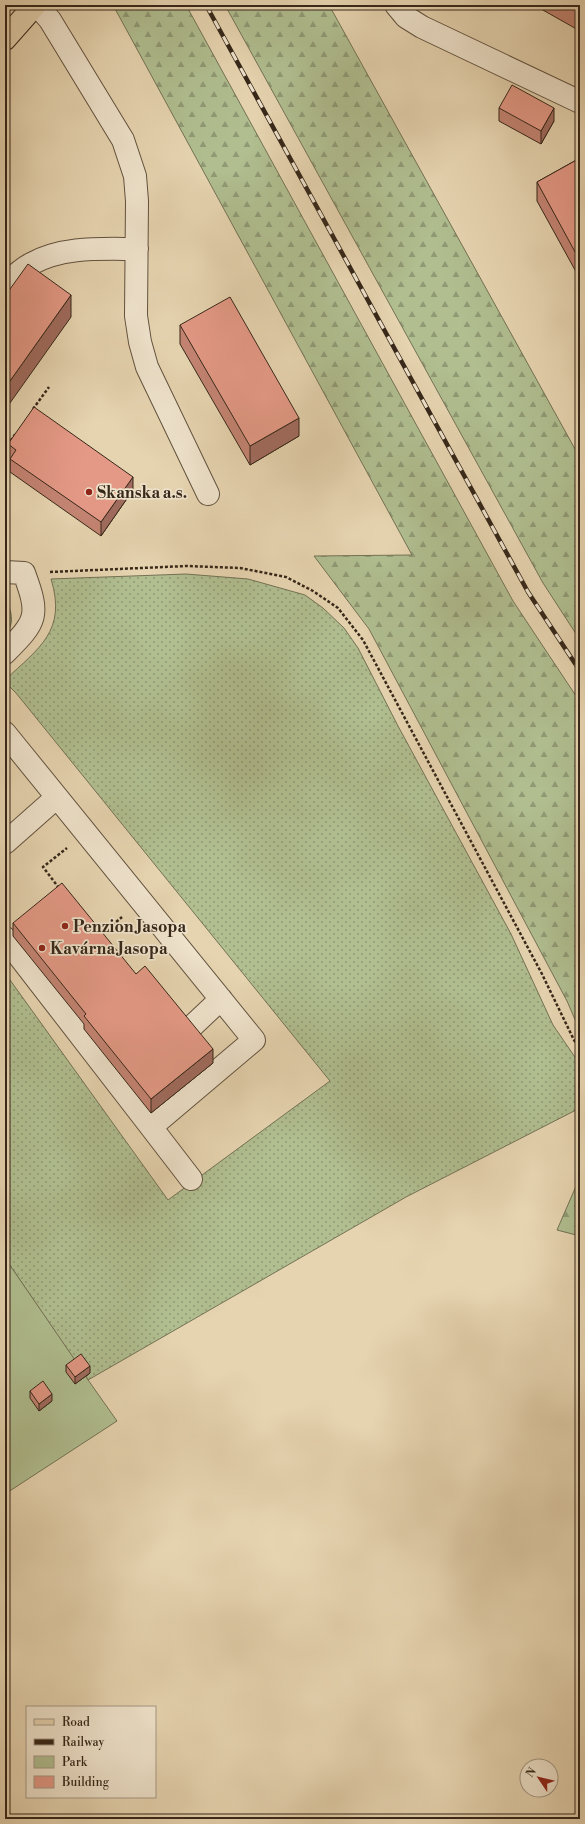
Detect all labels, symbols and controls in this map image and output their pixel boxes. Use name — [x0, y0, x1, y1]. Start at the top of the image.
place label: Skanska a.s. — [97, 483, 187, 503]
marker: Skanska a.s. — [84, 487, 94, 497]
place label: Penzion Jasopa — [73, 917, 186, 937]
marker: Penzion Jasopa — [60, 921, 70, 931]
place label: Kavárna Jasopa — [50, 939, 168, 959]
marker: Kavárna Jasopa — [37, 943, 47, 953]
legend — [26, 1706, 156, 1798]
text: Road — [62, 1715, 90, 1730]
text: Railway — [62, 1735, 104, 1750]
text: Park — [62, 1755, 88, 1770]
north arrow — [519, 1758, 559, 1798]
text: N — [523, 1765, 540, 1780]
text: Building — [61, 1775, 110, 1790]

